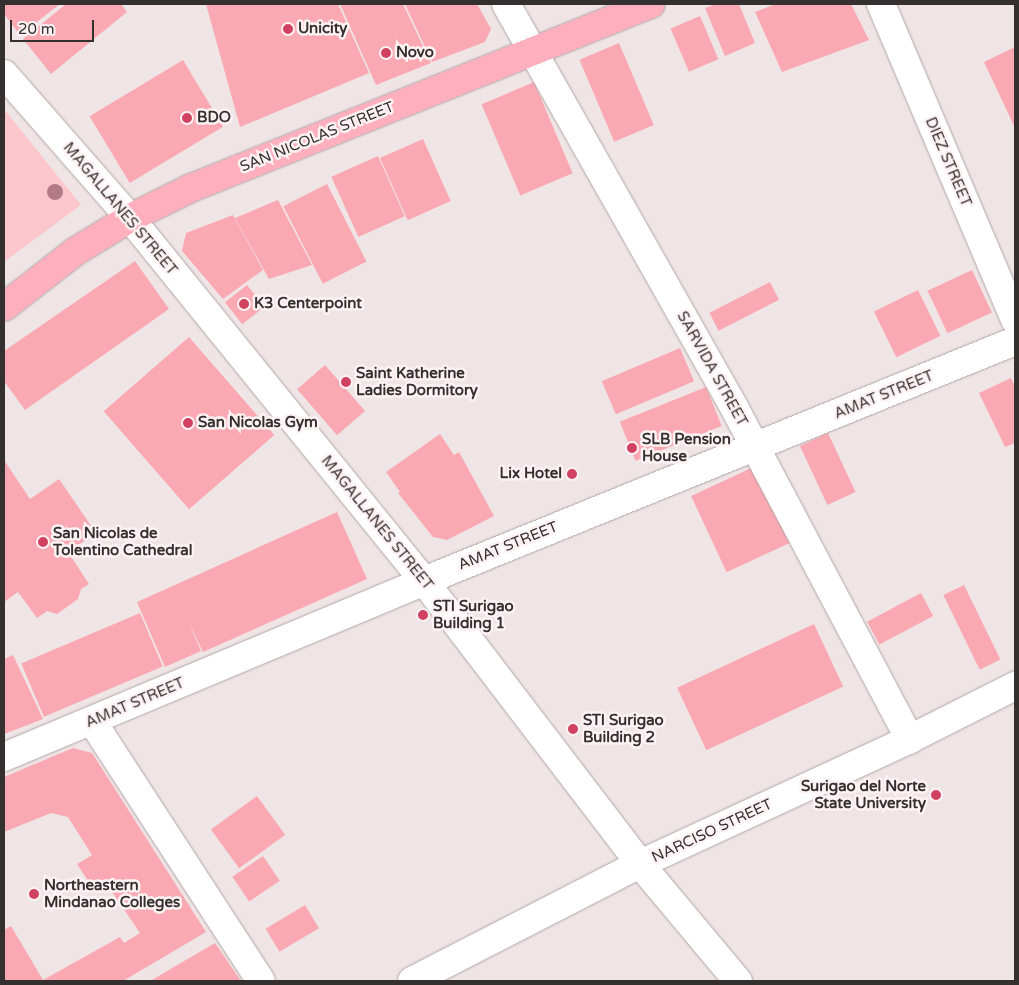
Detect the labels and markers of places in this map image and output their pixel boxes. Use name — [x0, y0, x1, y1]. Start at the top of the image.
place label: Unicity — [298, 20, 347, 38]
marker: Unicity — [282, 23, 294, 35]
place label: Novo — [396, 44, 434, 62]
marker: Novo — [380, 47, 392, 59]
place label: BDO — [197, 109, 231, 127]
marker: BDO — [181, 112, 193, 124]
place label: K3 Centerpoint — [254, 295, 362, 313]
marker: K3 Centerpoint — [238, 298, 250, 310]
place label: Saint Katherine Ladies Dormitory — [356, 364, 478, 399]
marker: Saint Katherine Ladies Dormitory — [340, 376, 352, 388]
place label: San Nicolas Gym — [198, 414, 318, 432]
marker: San Nicolas Gym — [182, 417, 194, 429]
place label: SLB Pension House — [642, 430, 731, 465]
marker: SLB Pension House — [626, 442, 638, 454]
place label: Lix Hotel — [500, 465, 562, 483]
marker: Lix Hotel — [566, 468, 578, 480]
place label: San Nicolas de Tolentino Cathedral — [53, 524, 192, 559]
marker: San Nicolas de Tolentino Cathedral — [37, 536, 49, 548]
place label: STI Surigao Building 1 — [433, 597, 514, 632]
marker: STI Surigao Building 1 — [417, 609, 429, 621]
place label: STI Surigao Building 2 — [583, 711, 664, 746]
marker: STI Surigao Building 2 — [567, 723, 579, 735]
place label: Surigao del Norte State University — [801, 777, 926, 812]
marker: Surigao del Norte State University — [930, 789, 942, 801]
place label: Northeastern Mindanao Colleges — [44, 876, 180, 911]
marker: Northeastern Mindanao Colleges — [28, 888, 40, 900]

